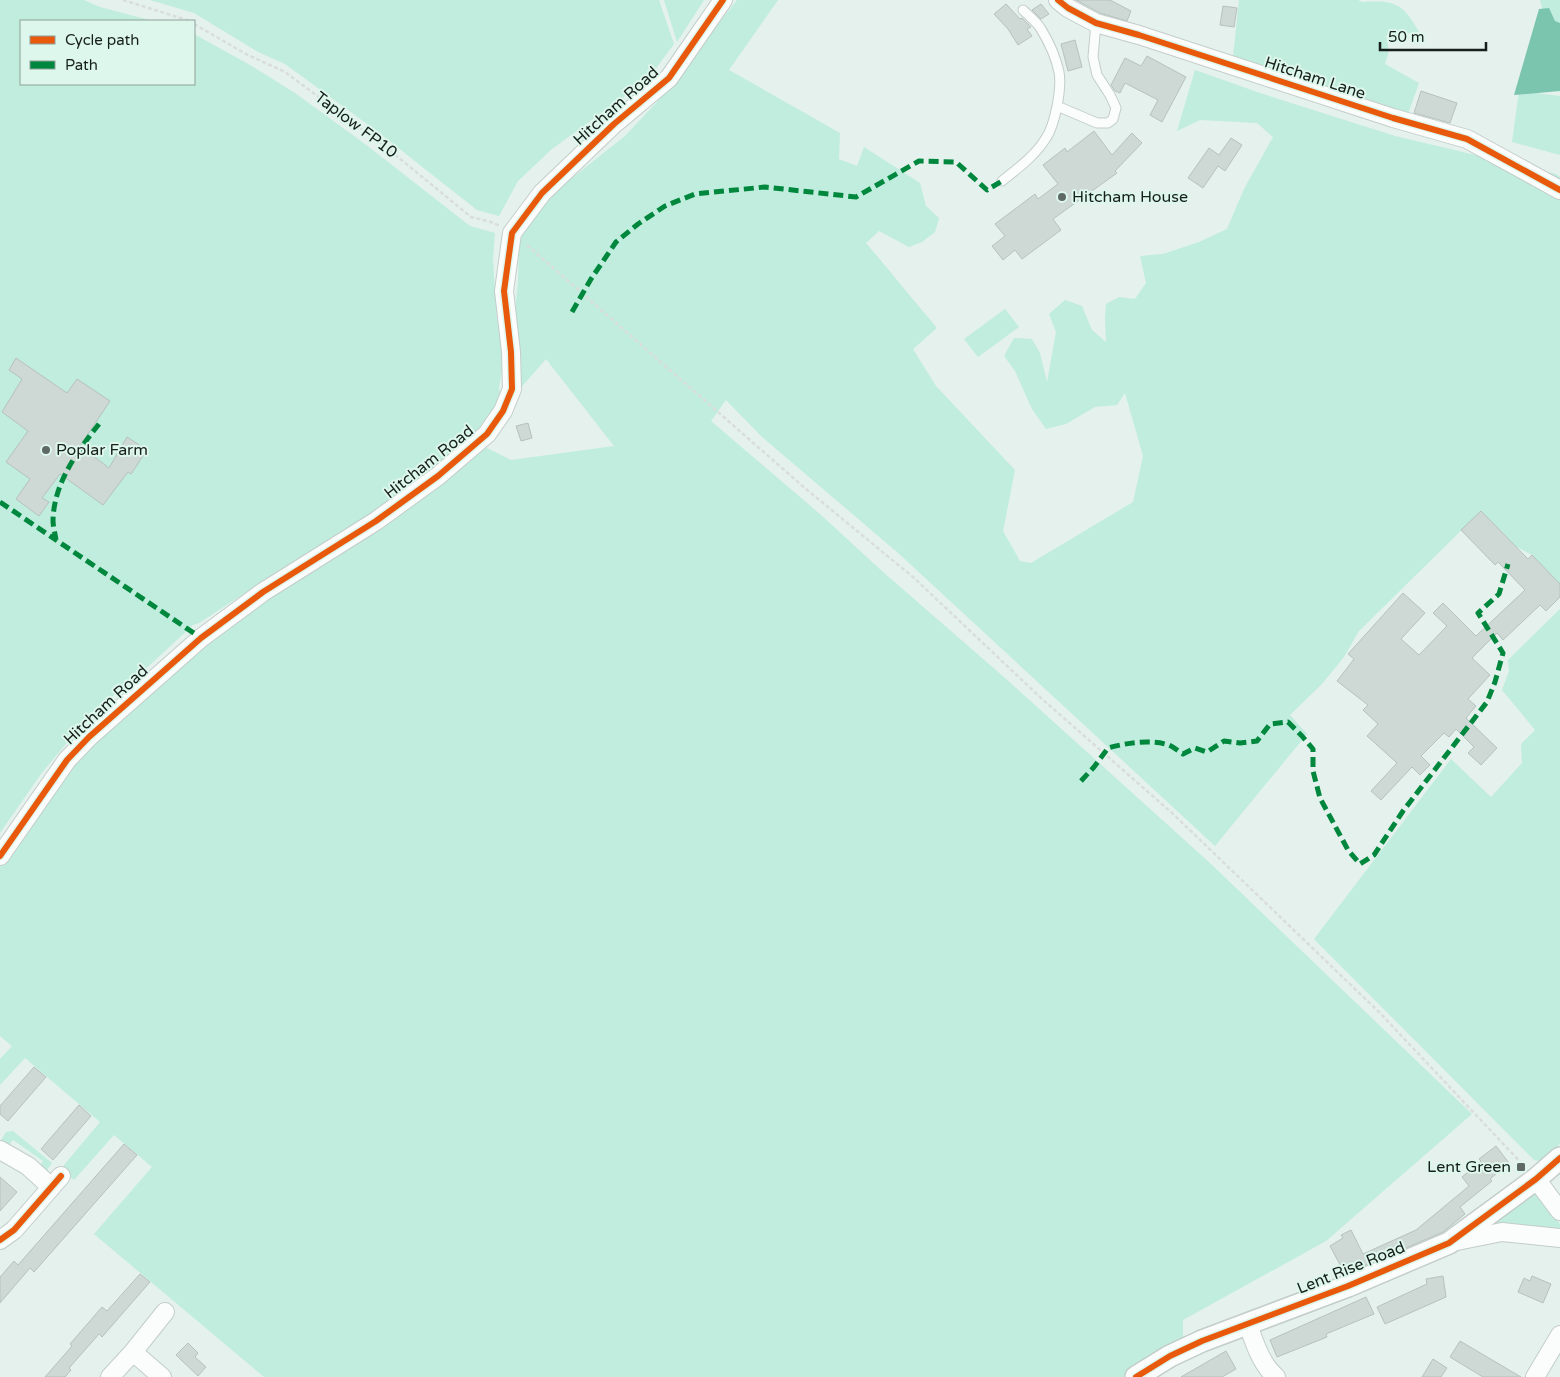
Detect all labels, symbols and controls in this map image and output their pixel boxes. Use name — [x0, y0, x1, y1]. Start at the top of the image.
legend — [20, 20, 195, 85]
scale bar — [1380, 20, 1486, 52]
text: 50 m — [1388, 28, 1425, 46]
text: Cycle path — [65, 31, 139, 49]
street label: Hitcham Lane — [1262, 52, 1368, 104]
text: Path — [65, 56, 98, 74]
street label: Hitcham Road — [569, 62, 663, 150]
street label: Taplow FP10 — [311, 87, 401, 163]
place label: Hitcham House — [1072, 187, 1188, 207]
marker: Hitcham House — [1056, 191, 1068, 203]
street label: Hitcham Road — [380, 421, 478, 503]
place label: Poplar Farm — [56, 440, 148, 460]
marker: Poplar Farm — [40, 444, 52, 456]
street label: Hitcham Road — [60, 661, 152, 749]
place label: Lent Green — [1427, 1157, 1511, 1177]
marker: Lent Green — [1515, 1161, 1527, 1173]
street label: Lent Rise Road — [1294, 1237, 1408, 1299]

